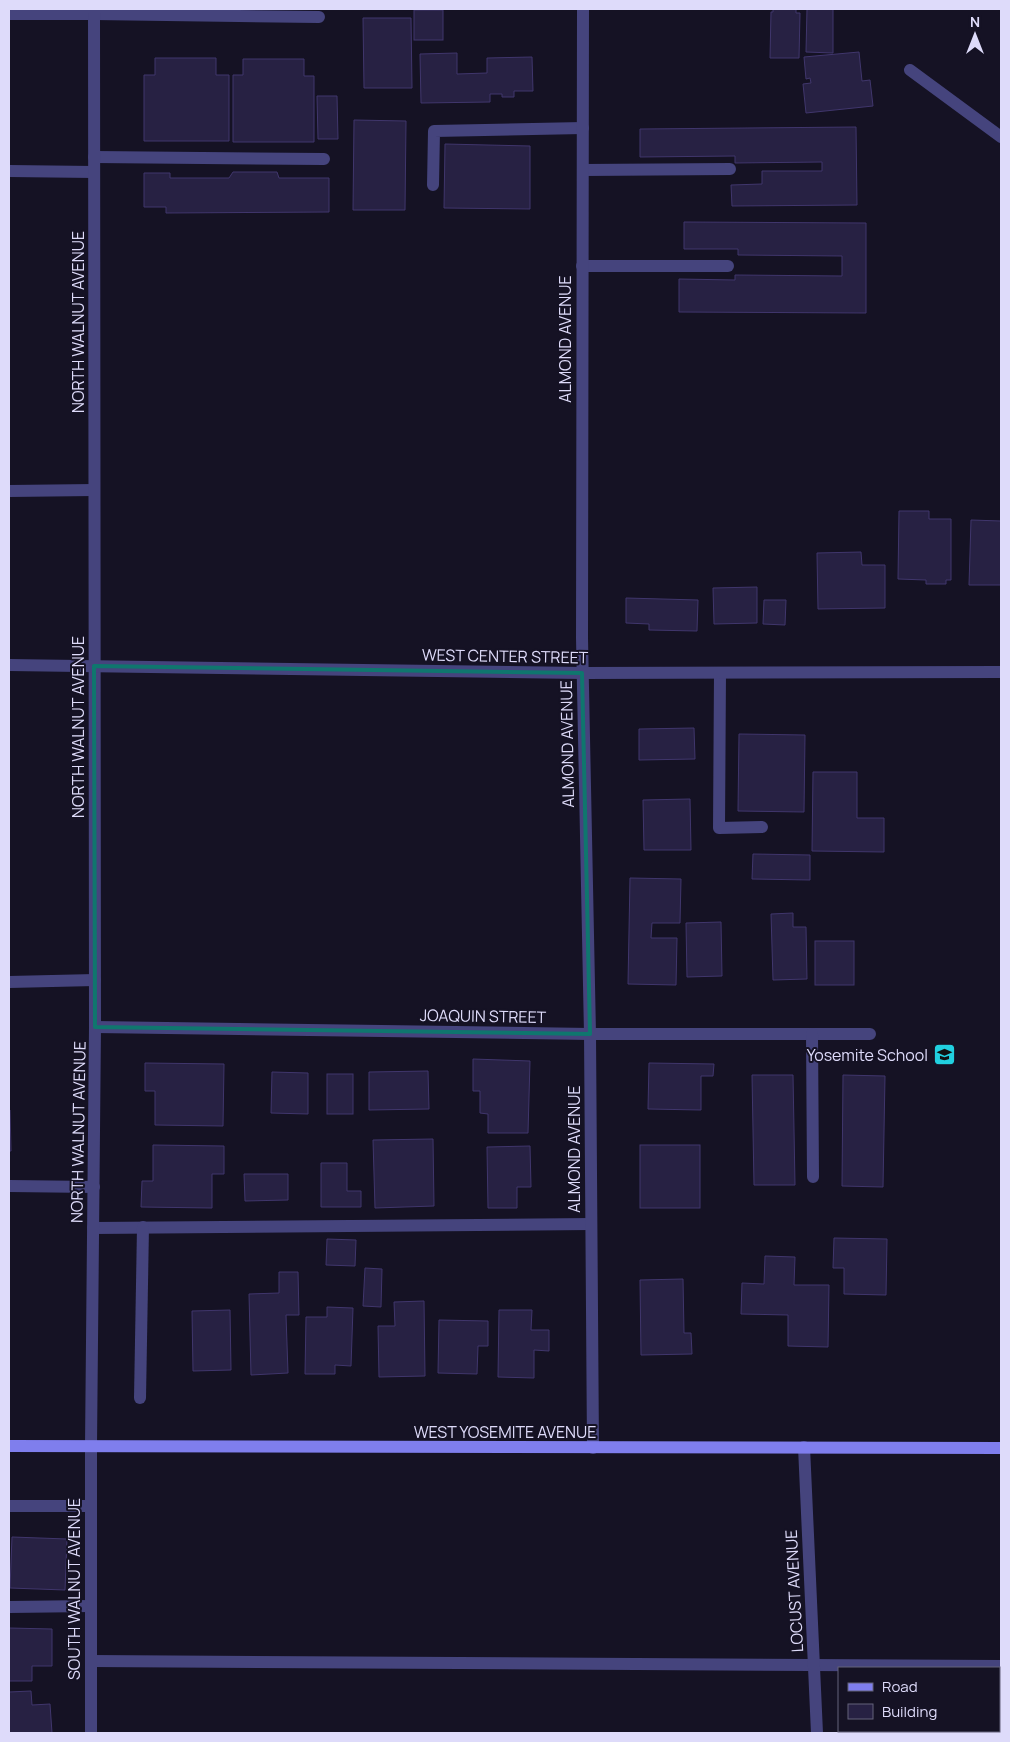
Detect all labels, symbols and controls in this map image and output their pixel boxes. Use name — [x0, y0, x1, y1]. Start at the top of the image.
north arrow — [950, 10, 1000, 60]
text: N — [970, 12, 980, 31]
street label: NORTH WALNUT AVENUE — [67, 231, 89, 413]
street label: ALMOND AVENUE — [554, 275, 576, 403]
street label: NORTH WALNUT AVENUE — [67, 636, 89, 818]
street label: WEST CENTER STREET — [422, 644, 589, 668]
street label: ALMOND AVENUE — [555, 680, 579, 808]
street label: JOAQUIN STREET — [420, 1004, 547, 1028]
street label: NORTH WALNUT AVENUE — [65, 1041, 91, 1223]
school or university icon: Yosemite School — [932, 1043, 956, 1067]
place label: Yosemite School — [807, 1044, 928, 1066]
street label: ALMOND AVENUE — [563, 1085, 585, 1213]
street label: WEST YOSEMITE AVENUE — [414, 1421, 596, 1443]
street label: SOUTH WALNUT AVENUE — [63, 1498, 85, 1680]
street label: LOCUST AVENUE — [780, 1529, 808, 1653]
legend — [838, 1667, 1000, 1732]
text: Road — [882, 1676, 918, 1697]
text: Building — [882, 1701, 937, 1722]

